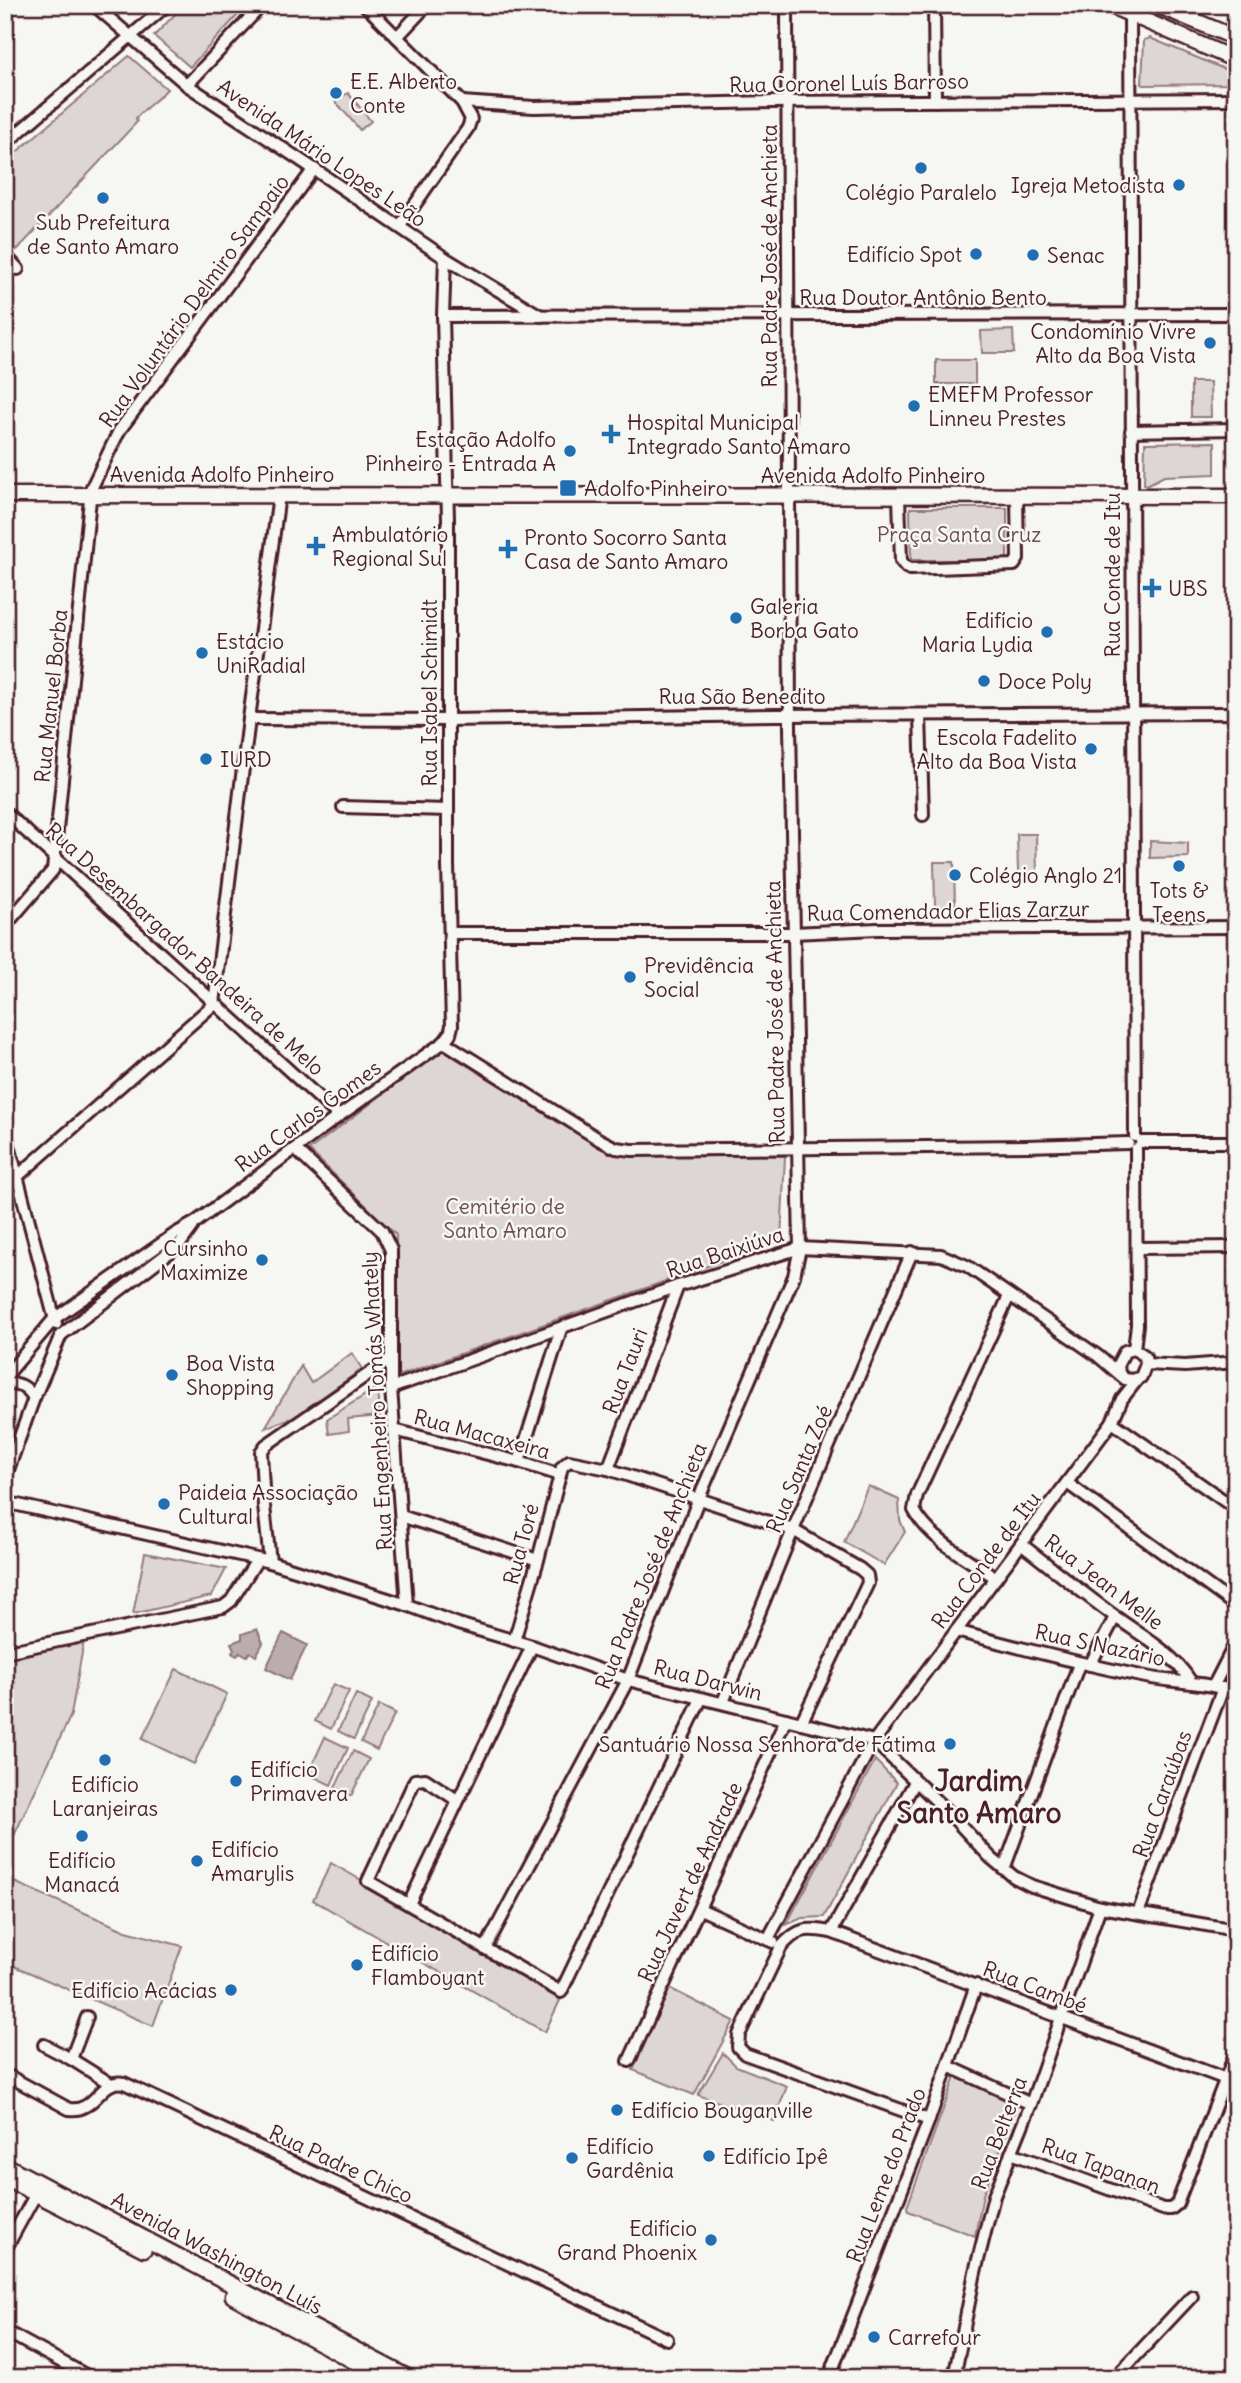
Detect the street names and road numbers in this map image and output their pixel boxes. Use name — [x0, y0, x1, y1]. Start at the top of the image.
street label: Rua Coronel Luís Barroso — [729, 67, 969, 99]
street label: Avenida Mário Lopes Leão — [212, 73, 432, 233]
street label: Rua Padre José de Anchieta — [756, 124, 783, 388]
street label: Rua Voluntário Delmiro Sampaio — [93, 169, 295, 433]
street label: Rua Doutor Antônio Bento — [799, 284, 1047, 311]
street label: Avenida Adolfo Pinheiro — [110, 461, 334, 488]
street label: Avenida Adolfo Pinheiro — [761, 462, 985, 489]
street label: Rua Conde de Itu — [1099, 492, 1126, 658]
street label: Rua Isabel Schimidt — [416, 599, 443, 787]
street label: Rua Manuel Borba — [28, 608, 74, 784]
street label: Rua São Benedito — [658, 683, 826, 710]
street label: Rua Desembargador Bandeira de Melo — [40, 817, 330, 1081]
street label: Rua Padre José de Anchieta — [759, 880, 791, 1144]
street label: Rua Comendador Elias Zarzur — [806, 895, 1090, 927]
street label: Rua Carlos Gomes — [230, 1054, 386, 1178]
street label: Rua Baixiúva — [663, 1220, 787, 1284]
street label: Rua Engenheiro Tomás Whately — [356, 1251, 398, 1551]
street label: Rua Tauri — [596, 1324, 654, 1418]
street label: Rua Santa Zoé — [760, 1401, 838, 1537]
street label: Rua Macaxeira — [411, 1403, 553, 1465]
street label: Rua Padre José de Anchieta — [589, 1439, 713, 1693]
street label: Rua Conde de Itu — [926, 1486, 1046, 1634]
street label: Rua Toré — [497, 1500, 545, 1588]
street label: Rua Jean Melle — [1039, 1528, 1169, 1636]
street label: Rua S Nazário — [1032, 1618, 1168, 1672]
street label: Rua Darwin — [651, 1653, 765, 1707]
street label: Rua Caraúbas — [1126, 1727, 1198, 1861]
street label: Rua Javert de Andrade — [632, 1778, 748, 1986]
street label: Rua Cambé — [979, 1955, 1091, 2019]
street label: Rua Belterra — [965, 2072, 1033, 2194]
street label: Rua Leme do Prado — [840, 2084, 932, 2266]
street label: Rua Padre Chico — [265, 2119, 417, 2209]
street label: Rua Tapanan — [1038, 2132, 1164, 2200]
street label: Avenida Washington Luís — [107, 2186, 327, 2320]

